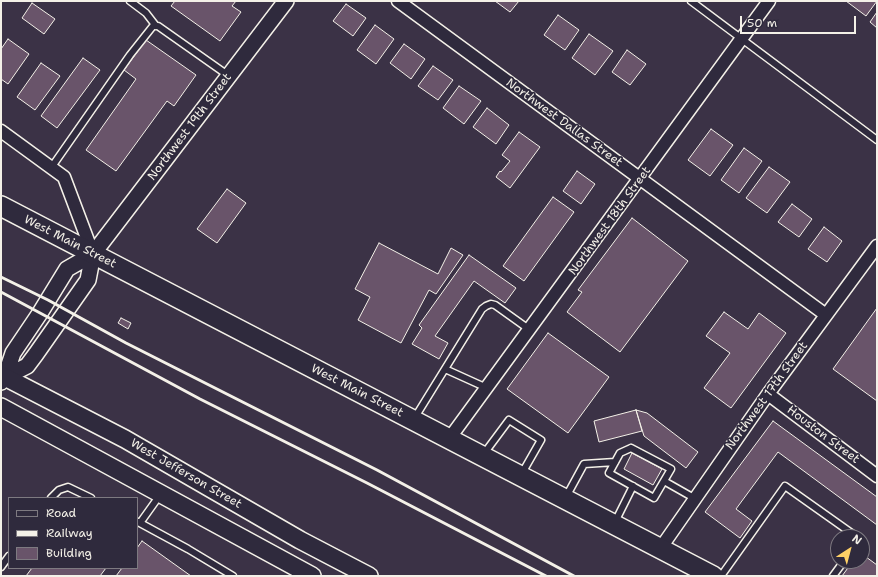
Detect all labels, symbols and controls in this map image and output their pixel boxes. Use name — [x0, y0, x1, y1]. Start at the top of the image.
scale bar — [742, 8, 858, 34]
text: 50 m — [747, 15, 777, 31]
street label: Northwest 19th Street — [145, 71, 235, 183]
street label: Northwest Dallas Street — [503, 76, 625, 170]
street label: Northwest 18th Street — [566, 164, 654, 278]
street label: West Main Street — [21, 213, 119, 271]
street label: Northwest 17th Street — [723, 339, 811, 453]
street label: West Main Street — [308, 362, 406, 420]
street label: Houston Street — [784, 403, 862, 467]
street label: West Jefferson Street — [128, 436, 244, 512]
legend — [8, 497, 138, 569]
text: Road — [46, 505, 76, 521]
text: Railway — [46, 525, 93, 541]
north arrow — [830, 529, 870, 569]
text: N — [849, 531, 865, 548]
text: Building — [46, 545, 92, 561]

